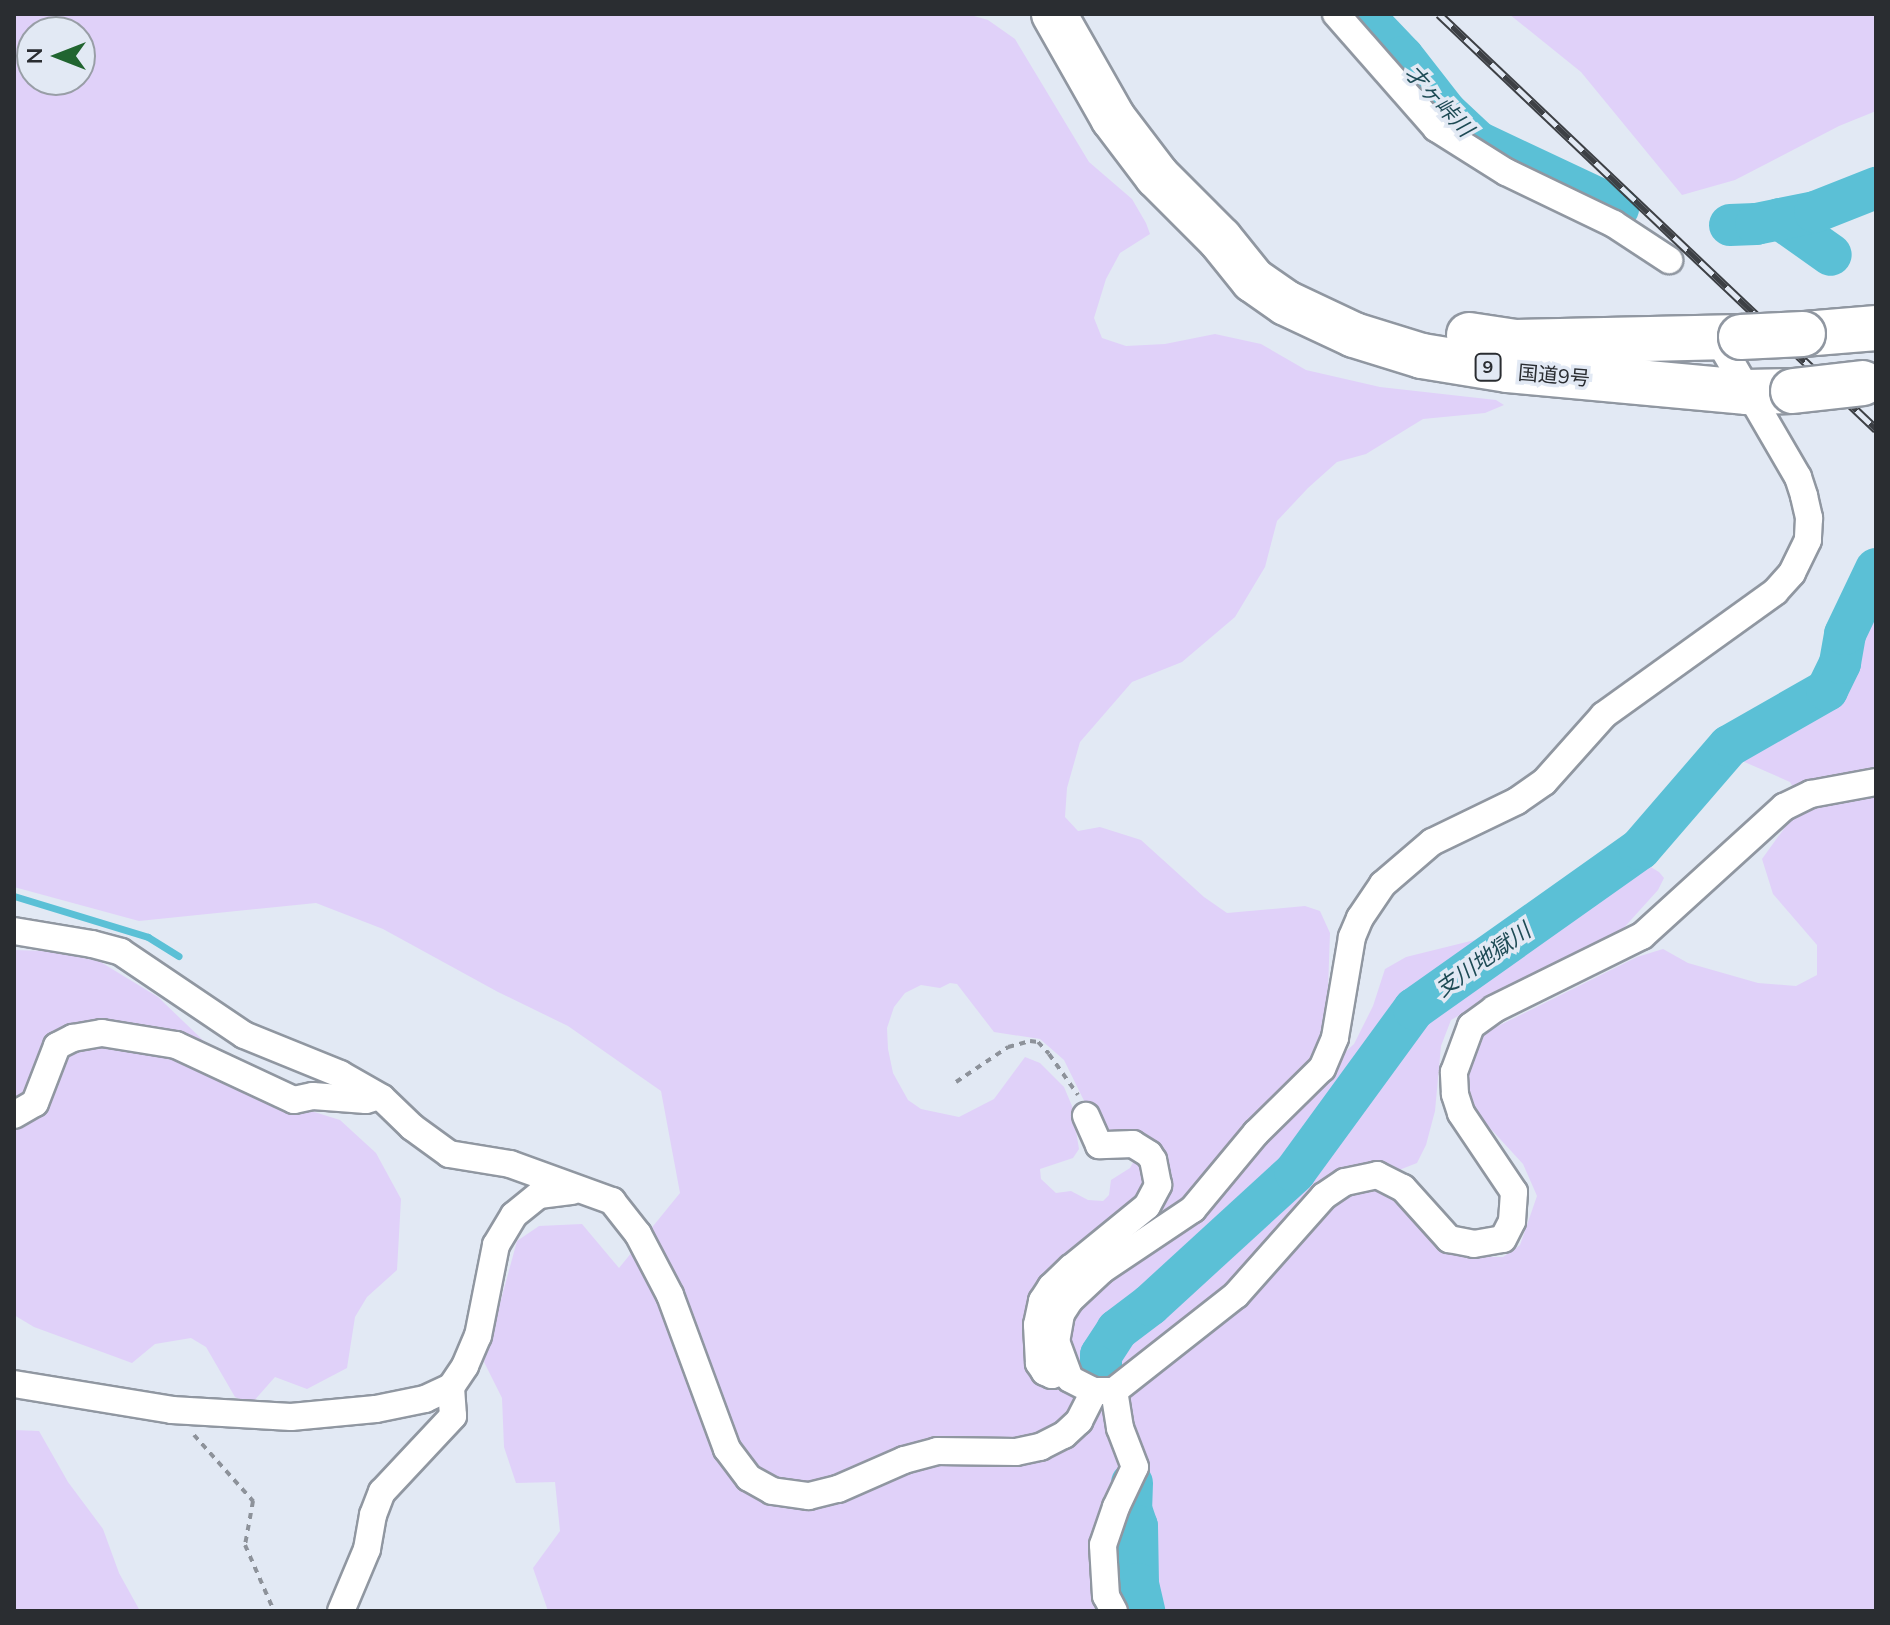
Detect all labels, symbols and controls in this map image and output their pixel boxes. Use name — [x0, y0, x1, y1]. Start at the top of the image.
north arrow — [16, 16, 96, 96]
text: N — [20, 48, 48, 64]
water label: 才ヶ峠川 — [1399, 60, 1479, 142]
road number: 9 — [1474, 353, 1502, 381]
street label: 国道9号 — [1517, 360, 1591, 390]
water label: 支川地獄川 — [1430, 918, 1536, 1002]

